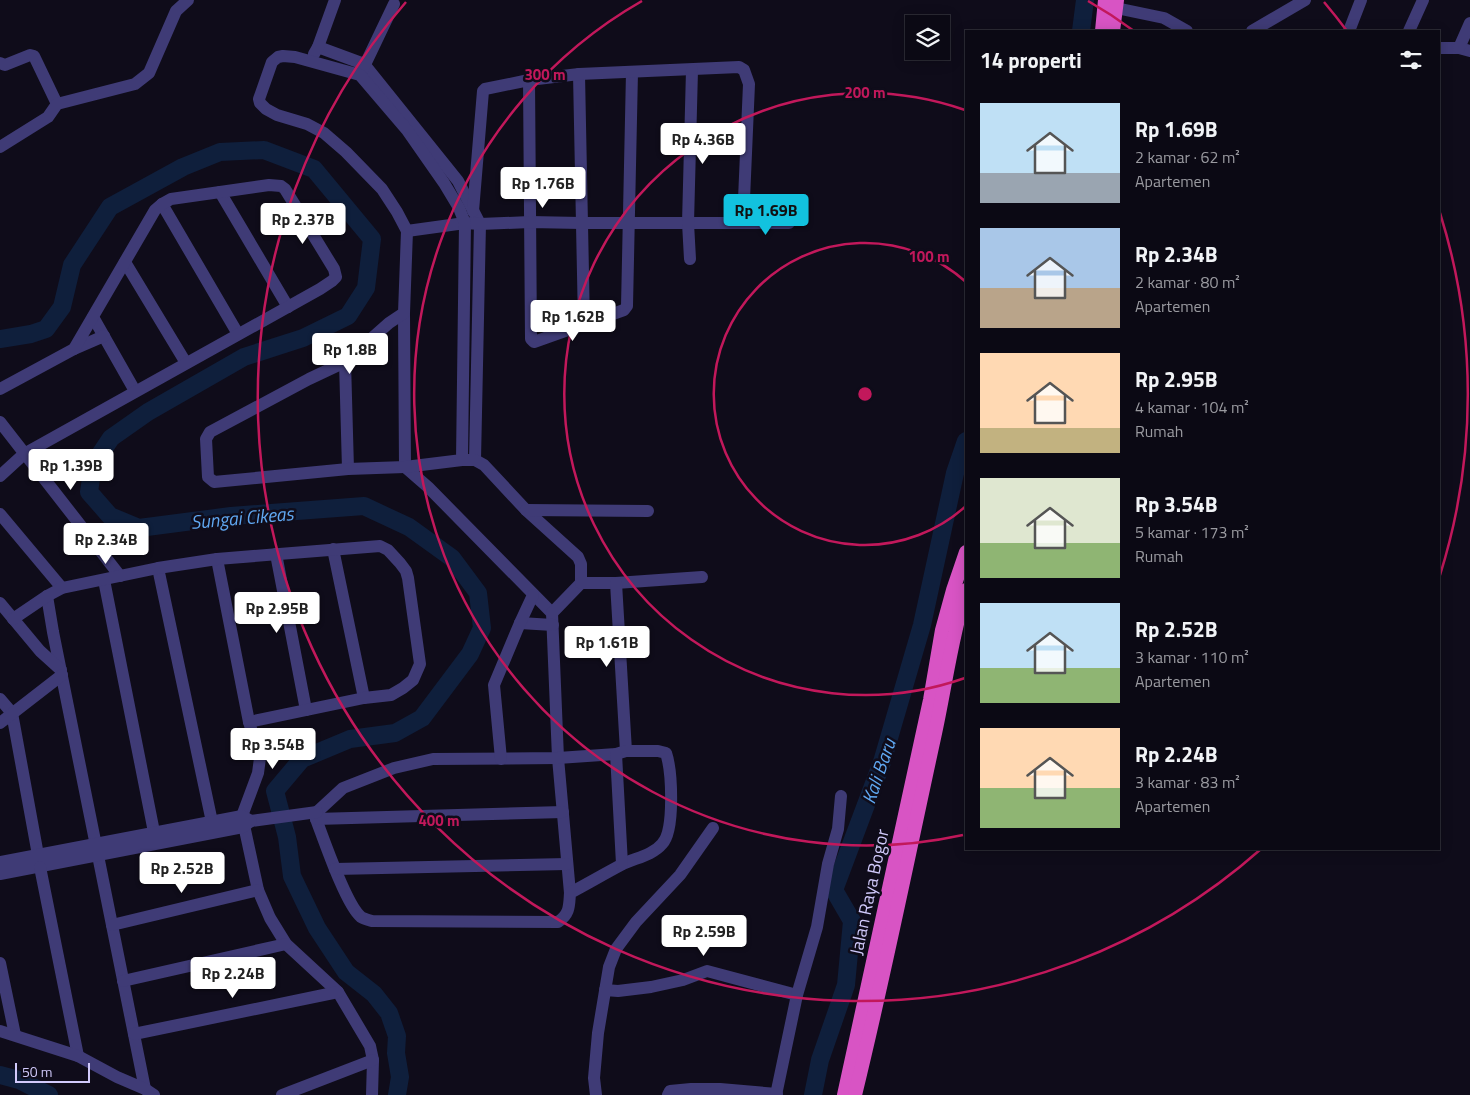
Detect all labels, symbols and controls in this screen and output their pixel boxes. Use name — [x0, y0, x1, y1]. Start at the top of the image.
map controls — [905, 15, 950, 60]
button: layers — [905, 15, 950, 60]
text: 14 properti — [980, 44, 1082, 76]
icon: filters — [1397, 46, 1425, 74]
text: 300 m — [524, 63, 566, 86]
text: 200 m — [844, 81, 886, 104]
text: Rp 1.69B — [1135, 113, 1218, 145]
pin: Rp 4.36B — [651, 122, 755, 165]
icon: home — [1020, 123, 1080, 183]
text: Rp 4.36B — [672, 127, 734, 151]
text: 2 kamar · 62 m² — [1135, 145, 1240, 169]
pin: Rp 1.76B — [491, 166, 595, 209]
text: Apartemen — [1135, 169, 1210, 193]
text: Rp 1.76B — [512, 171, 574, 195]
pin: Rp 1.69B — [714, 194, 818, 236]
text: Rp 1.69B — [735, 198, 797, 222]
pin: Rp 2.37B — [251, 202, 355, 245]
text: Rp 2.37B — [272, 207, 334, 231]
text: Rp 2.34B — [1135, 238, 1218, 270]
text: 100 m — [908, 245, 950, 268]
icon: home — [1020, 248, 1080, 308]
text: 2 kamar · 80 m² — [1135, 270, 1240, 294]
text: Apartemen — [1135, 294, 1210, 318]
pin: Rp 1.62B — [521, 300, 625, 342]
text: Rp 1.62B — [542, 304, 604, 328]
pin: Rp 1.8B — [304, 332, 396, 375]
text: Rp 1.8B — [323, 337, 377, 361]
text: Rp 2.95B — [1135, 363, 1218, 395]
icon: home — [1020, 373, 1080, 433]
centre of rings — [856, 385, 874, 403]
text: 4 kamar · 104 m² — [1135, 395, 1249, 419]
text: Rumah — [1135, 419, 1183, 443]
pin: Rp 1.39B — [19, 448, 123, 491]
text: Rp 1.39B — [40, 453, 102, 477]
text: Rp 3.54B — [1135, 488, 1218, 520]
water label: Sungai Cikeas — [189, 498, 296, 536]
icon: home — [1020, 498, 1080, 558]
text: 5 kamar · 173 m² — [1135, 520, 1249, 544]
pin: Rp 2.34B — [54, 522, 158, 565]
text: Rp 2.34B — [75, 527, 137, 551]
text: Rumah — [1135, 544, 1183, 568]
pin: Rp 2.95B — [225, 592, 329, 634]
text: Rp 2.95B — [246, 596, 308, 620]
text: Rp 2.52B — [1135, 613, 1218, 645]
icon: home — [1020, 623, 1080, 683]
pin: Rp 1.61B — [555, 626, 659, 668]
text: Rp 1.61B — [576, 630, 638, 654]
text: 3 kamar · 110 m² — [1135, 645, 1249, 669]
text: Apartemen — [1135, 669, 1210, 693]
pin: Rp 3.54B — [221, 728, 325, 770]
text: Rp 3.54B — [242, 732, 304, 756]
water label: Kali Baru — [853, 733, 903, 807]
text: Rp 2.24B — [1135, 738, 1218, 770]
icon: home — [1020, 748, 1080, 808]
text: 3 kamar · 83 m² — [1135, 770, 1240, 794]
text: Apartemen — [1135, 794, 1210, 818]
text: 400 m — [418, 809, 460, 832]
street label: Jalan Raya Bogor — [842, 827, 896, 957]
pin: Rp 2.52B — [130, 852, 234, 894]
text: Rp 2.52B — [151, 856, 213, 880]
pin: Rp 2.59B — [652, 914, 756, 957]
text: Rp 2.59B — [673, 919, 735, 943]
pin: Rp 2.24B — [181, 956, 285, 999]
text: Rp 2.24B — [202, 961, 264, 985]
scale bar — [15, 1060, 90, 1083]
text: 50 m — [22, 1061, 52, 1082]

